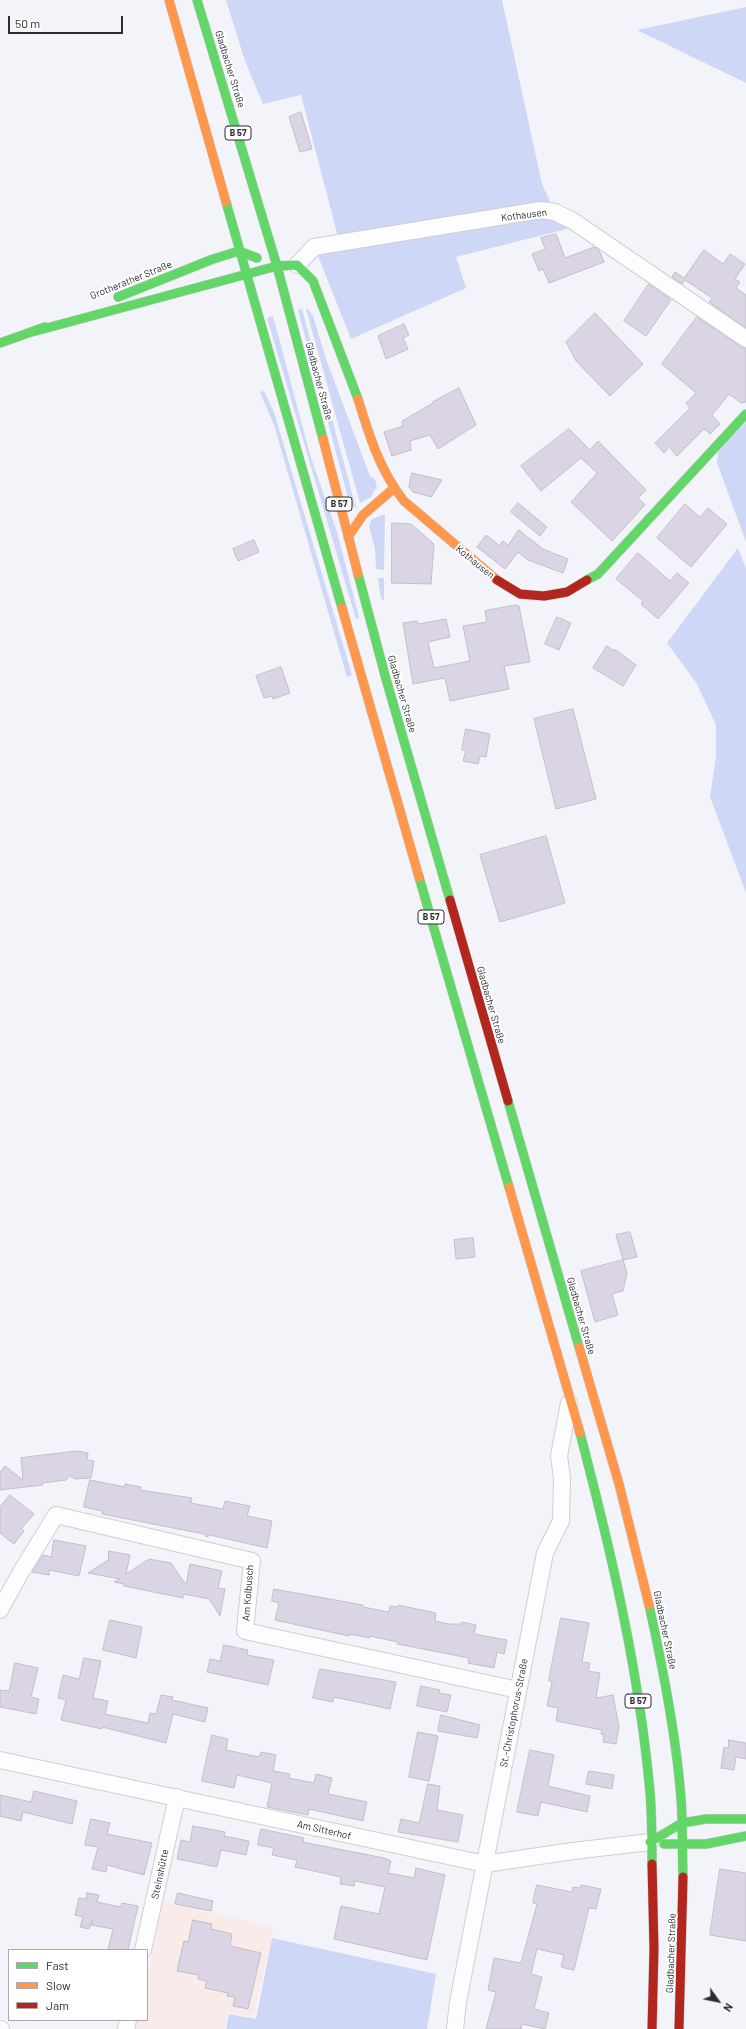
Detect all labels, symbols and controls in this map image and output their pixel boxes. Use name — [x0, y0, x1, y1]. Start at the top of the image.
scale bar — [10, 8, 125, 34]
text: 50 m — [15, 16, 40, 30]
street label: Gladbacher Straße — [213, 29, 247, 109]
road number: B 57 — [225, 126, 251, 140]
street label: Kothausen — [500, 206, 548, 224]
street label: Grotherather Straße — [88, 258, 174, 302]
street label: Gladbacher Straße — [303, 341, 335, 421]
road number: B 57 — [326, 497, 352, 511]
street label: Kothausen — [453, 543, 497, 581]
street label: Gladbacher Straße — [385, 654, 419, 734]
road number: B 57 — [418, 910, 444, 924]
street label: Gladbacher Straße — [474, 965, 508, 1045]
street label: Gladbacher Straße — [564, 1276, 598, 1356]
street label: Am Kolbusch — [240, 1565, 256, 1621]
street label: Gladbacher Straße — [651, 1590, 679, 1670]
street label: St.-Christophorus-Straße — [498, 1658, 530, 1768]
road number: B 57 — [625, 1694, 651, 1708]
street label: Am Sitterhof — [296, 1818, 352, 1842]
street label: Steinshütte — [149, 1848, 171, 1900]
street label: Gladbacher Straße — [664, 1913, 678, 1993]
legend — [8, 1949, 148, 2021]
text: Fast — [46, 1958, 69, 1972]
text: Slow — [46, 1978, 71, 1992]
north arrow — [698, 1981, 738, 2021]
text: Jam — [46, 1998, 69, 2012]
text: N — [721, 2001, 736, 2014]

